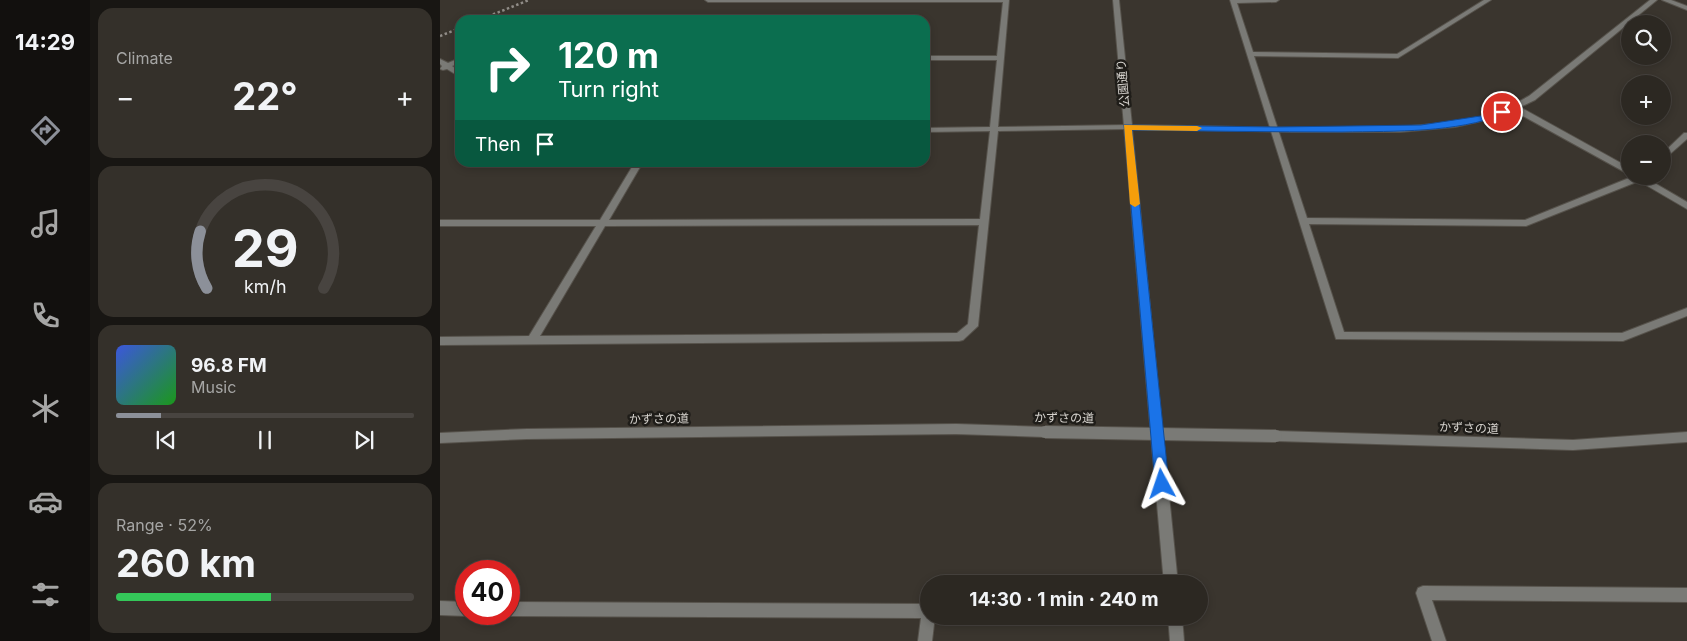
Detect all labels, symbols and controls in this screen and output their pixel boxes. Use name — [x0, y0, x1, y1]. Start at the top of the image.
map controls — [1621, 15, 1671, 185]
button: search — [1621, 15, 1671, 65]
text: 14:29 — [15, 29, 75, 55]
text: 120 m — [558, 34, 659, 76]
icon: right — [475, 35, 540, 100]
text: Climate — [116, 48, 173, 68]
street label: 公園通り — [1113, 58, 1132, 108]
text: 22° — [232, 73, 298, 119]
button: + — [1621, 75, 1671, 125]
text: Turn right — [558, 76, 659, 102]
text: − — [116, 80, 135, 114]
text: + — [395, 80, 414, 114]
pin — [1481, 91, 1523, 133]
icon: arrive — [1488, 98, 1516, 126]
icon: directions — [28, 113, 63, 148]
icon: arrive — [531, 130, 559, 158]
text: Then — [475, 133, 521, 156]
button: − — [1621, 135, 1671, 185]
icon: music — [28, 206, 63, 241]
text: 29 — [232, 217, 298, 280]
text: km/h — [244, 276, 286, 297]
icon: phone — [28, 298, 63, 333]
text: 96.8 FM — [191, 354, 267, 377]
text: Music — [191, 377, 236, 397]
icon: climate — [28, 391, 63, 426]
street label: かずさの道 — [1034, 409, 1094, 426]
street label: かずさの道 — [629, 410, 689, 427]
street label: かずさの道 — [1439, 419, 1499, 436]
icon: previous — [152, 426, 180, 454]
icon: pause — [251, 426, 279, 454]
icon: next — [350, 426, 378, 454]
position arrow — [1135, 457, 1187, 509]
icon: car — [28, 484, 63, 519]
text: Range · 52% — [116, 515, 213, 535]
text: 260 km — [116, 540, 256, 586]
speed limit sign: 40 — [455, 560, 520, 625]
icon: filters — [28, 577, 63, 612]
text: 14:30 · 1 min · 240 m — [969, 588, 1159, 611]

